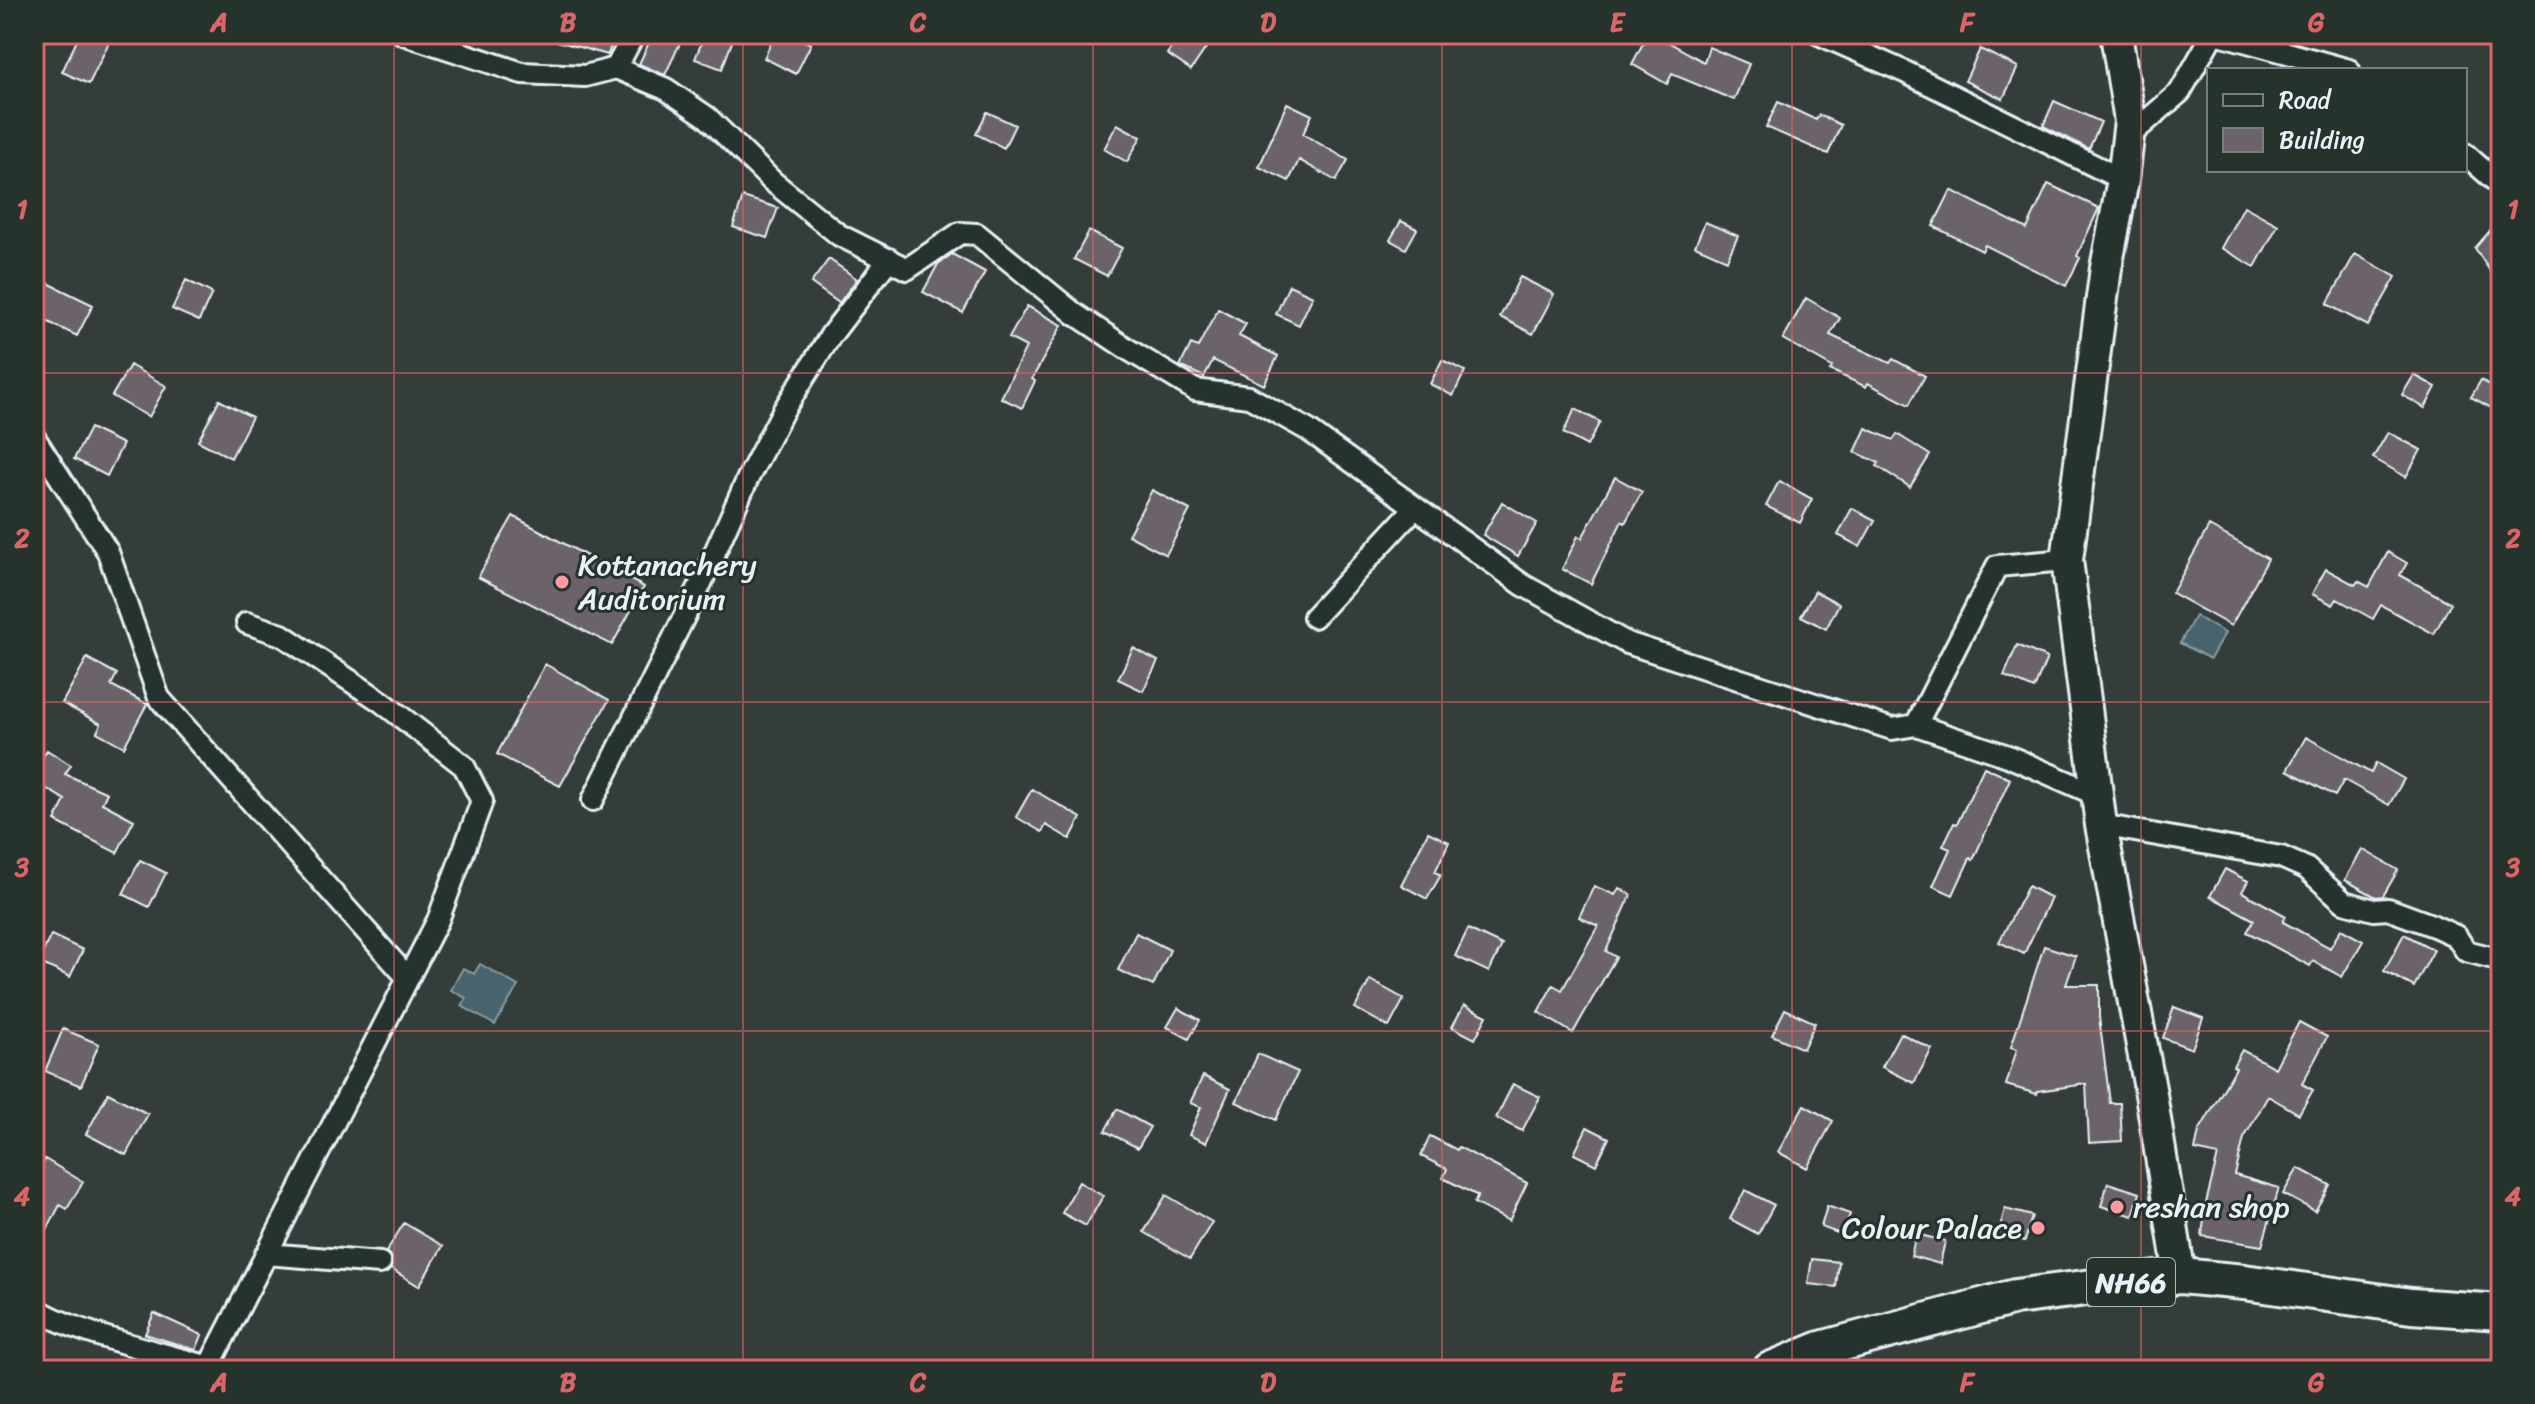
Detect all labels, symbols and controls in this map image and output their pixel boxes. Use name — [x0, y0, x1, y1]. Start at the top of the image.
text: A — [209, 0, 228, 45]
text: B — [560, 0, 577, 45]
text: C — [909, 0, 927, 45]
text: D — [1260, 0, 1276, 45]
text: E — [1610, 0, 1627, 45]
text: F — [1959, 0, 1976, 45]
text: G — [2308, 0, 2325, 45]
legend — [2207, 68, 2467, 172]
text: Road — [2279, 79, 2333, 121]
text: Building — [2279, 119, 2365, 161]
text: 1 — [16, 186, 28, 232]
text: 1 — [2507, 186, 2519, 232]
text: 2 — [13, 515, 30, 561]
text: 2 — [2504, 515, 2521, 561]
place label: Kottanachery Auditorium — [577, 538, 757, 626]
marker: Kottanachery Auditorium — [553, 573, 571, 591]
text: 3 — [14, 844, 30, 890]
text: 3 — [2505, 844, 2521, 890]
text: 4 — [14, 1173, 30, 1219]
text: 4 — [2505, 1173, 2521, 1219]
place label: reshan shop — [2133, 1180, 2290, 1234]
marker: reshan shop — [2108, 1198, 2126, 1216]
place label: Colour Palace — [1842, 1201, 2022, 1255]
marker: Colour Palace — [2029, 1219, 2047, 1237]
road number: NH66 — [2087, 1258, 2175, 1306]
text: A — [209, 1359, 228, 1404]
text: B — [560, 1359, 577, 1404]
text: C — [909, 1359, 927, 1404]
text: D — [1260, 1359, 1276, 1404]
text: E — [1610, 1359, 1627, 1404]
text: F — [1959, 1359, 1976, 1404]
text: G — [2308, 1359, 2325, 1404]

